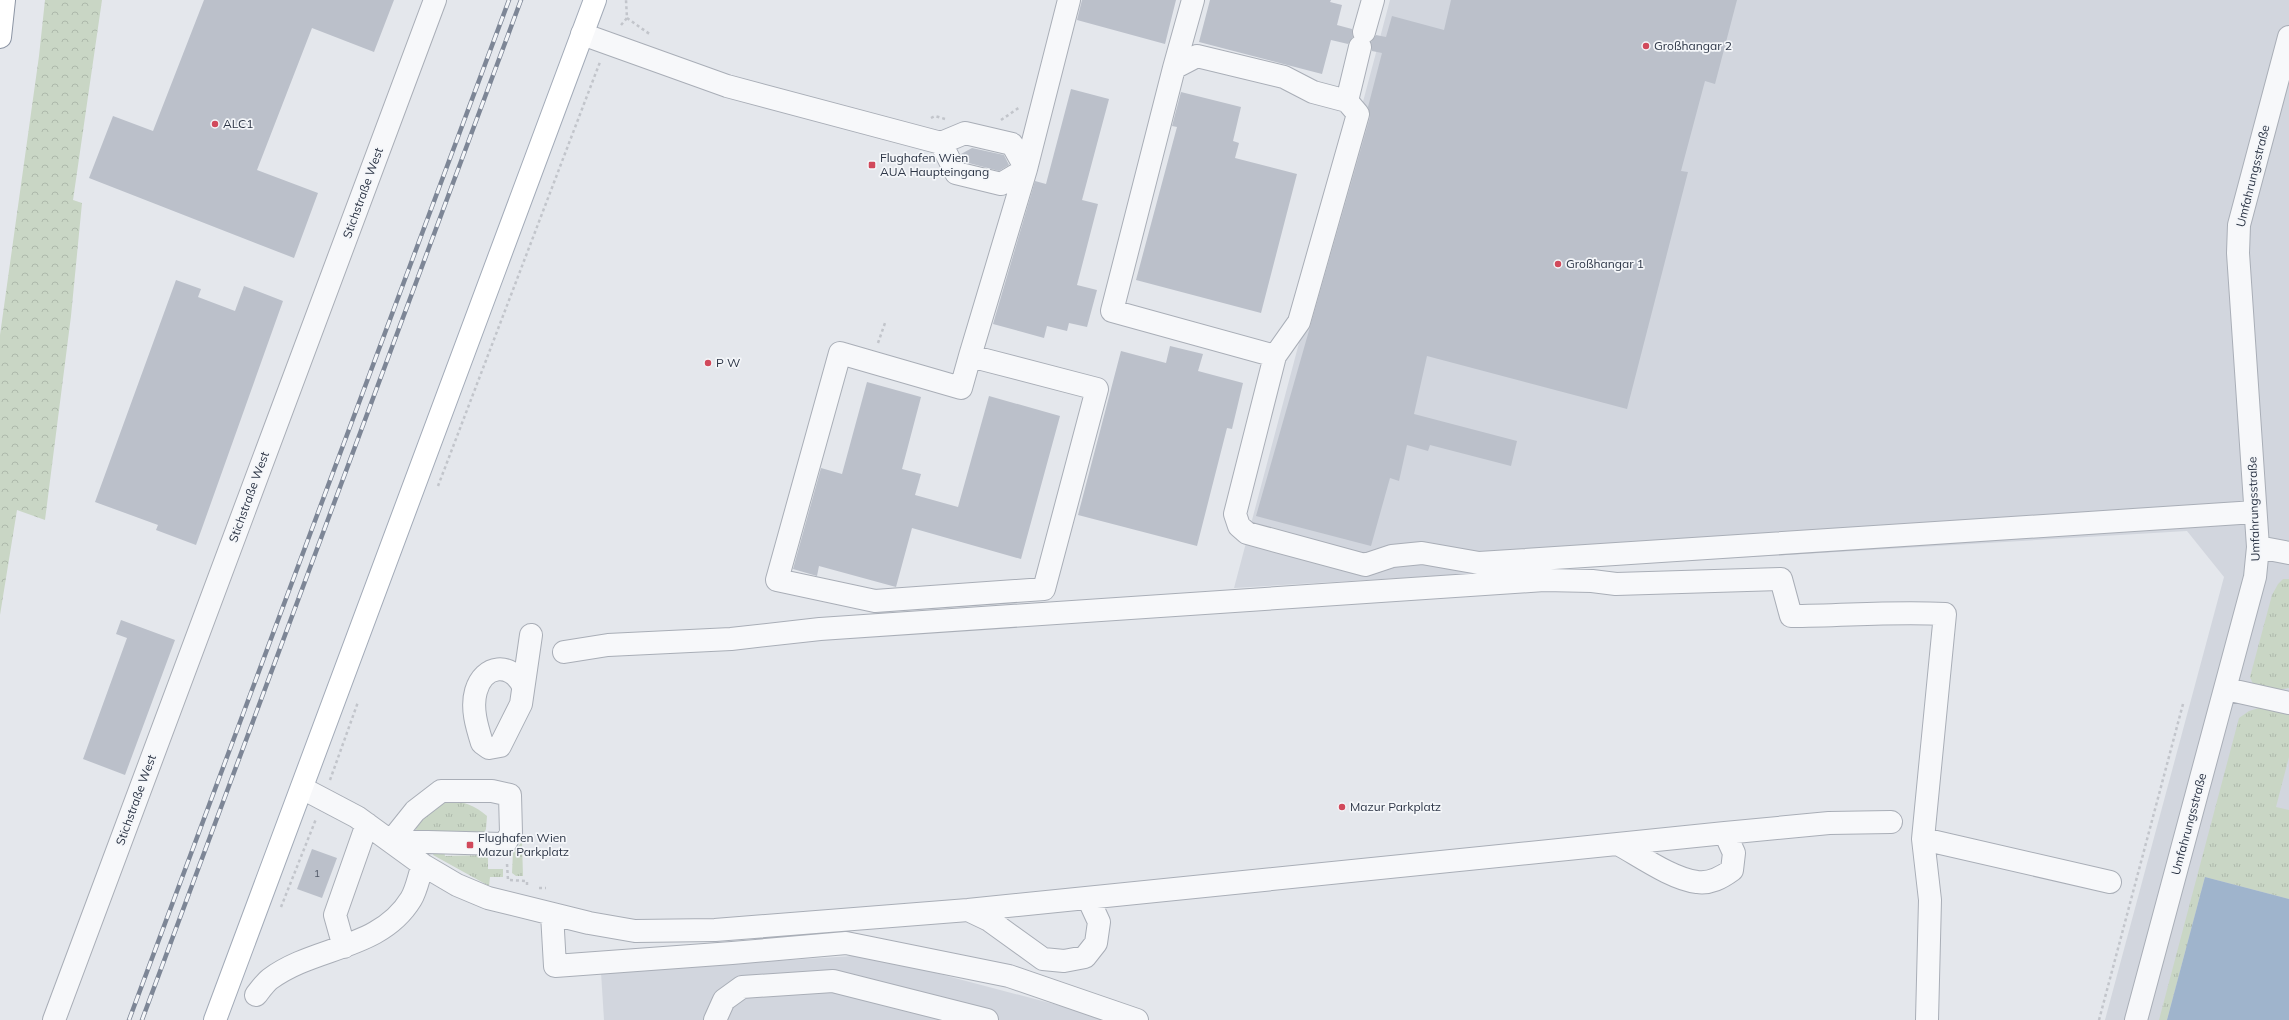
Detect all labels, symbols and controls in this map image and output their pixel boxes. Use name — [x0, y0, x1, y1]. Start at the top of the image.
place label: Großhangar 2 — [1654, 38, 1732, 53]
marker: Großhangar 2 — [1641, 41, 1651, 51]
place label: ALC1 — [223, 116, 253, 131]
marker: ALC1 — [210, 119, 220, 129]
street label: Umfahrungsstraße — [2233, 123, 2272, 229]
street label: Stichstraße West — [339, 145, 386, 240]
place label: Flughafen Wien AUA Haupteingang — [880, 150, 989, 179]
marker: Flughafen Wien AUA Haupteingang — [867, 160, 877, 170]
place label: Großhangar 1 — [1566, 256, 1644, 271]
marker: Großhangar 1 — [1553, 259, 1563, 269]
place label: P W — [716, 355, 740, 370]
marker: P W — [703, 358, 713, 368]
street label: Stichstraße West — [225, 449, 272, 544]
street label: Umfahrungsstraße — [2244, 456, 2263, 562]
street label: Stichstraße West — [112, 752, 159, 847]
street label: Umfahrungsstraße — [2168, 771, 2209, 876]
place label: Mazur Parkplatz — [1350, 799, 1441, 814]
marker: Mazur Parkplatz — [1337, 802, 1347, 812]
place label: Flughafen Wien Mazur Parkplatz — [478, 830, 569, 859]
marker: Flughafen Wien Mazur Parkplatz — [465, 840, 475, 850]
house number: 1 — [314, 867, 320, 880]

